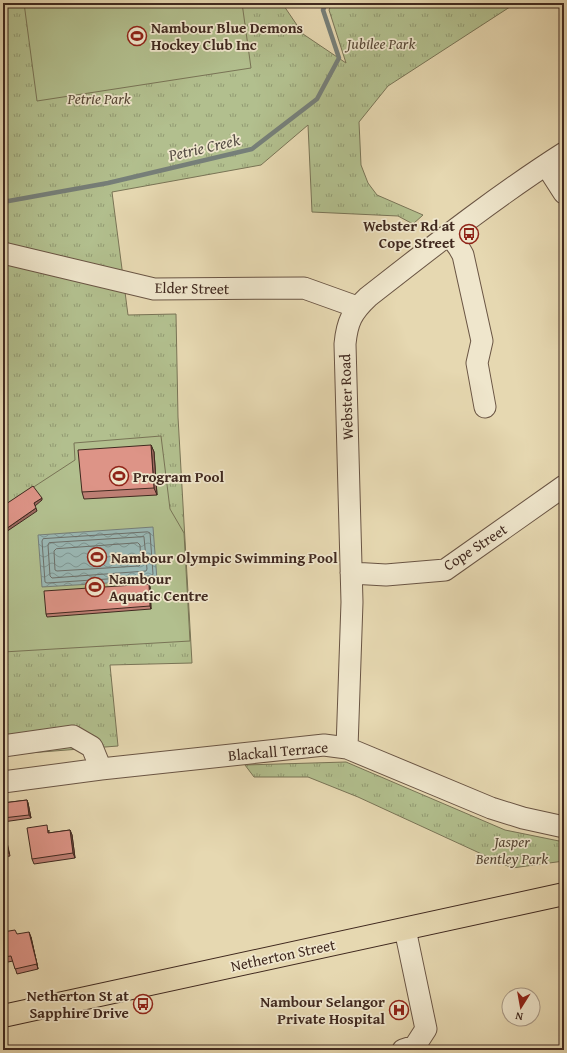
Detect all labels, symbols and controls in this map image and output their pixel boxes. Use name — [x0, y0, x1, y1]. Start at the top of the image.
place label: Nambour Blue Demons Hockey Club Inc — [151, 17, 303, 55]
sports icon: Nambour Blue Demons Hockey Club Inc — [126, 25, 148, 47]
park label: Jubilee Park — [344, 33, 415, 54]
park label: Petrie Park — [66, 88, 131, 109]
water label: Petrie Creek — [165, 127, 243, 167]
place label: Webster Rd at Cope Street — [363, 215, 455, 253]
bus stop icon: Webster Rd at Cope Street — [458, 223, 480, 245]
street label: Elder Street — [155, 277, 230, 299]
street label: Webster Road — [334, 354, 358, 440]
sports icon: Program Pool — [108, 465, 130, 487]
place label: Program Pool — [133, 466, 225, 487]
street label: Cope Street — [439, 518, 512, 575]
sports icon: Nambour Olympic Swimming Pool — [86, 546, 108, 568]
place label: Nambour Olympic Swimming Pool — [111, 547, 338, 568]
place label: Nambour Aquatic Centre — [109, 568, 208, 606]
sports icon: Nambour Aquatic Centre — [84, 576, 106, 598]
street label: Blackall Terrace — [227, 736, 329, 766]
park label: Jasper Bentley Park — [475, 831, 548, 869]
street label: Netherton Street — [229, 934, 338, 976]
place label: Netherton St at Sapphire Drive — [27, 985, 129, 1023]
north arrow — [501, 987, 541, 1027]
place label: Nambour Selangor Private Hospital — [260, 991, 385, 1029]
bus stop icon: Netherton St at Sapphire Drive — [132, 993, 154, 1015]
hospital icon: Nambour Selangor Private Hospital — [388, 999, 410, 1021]
text: N — [513, 1008, 524, 1025]

